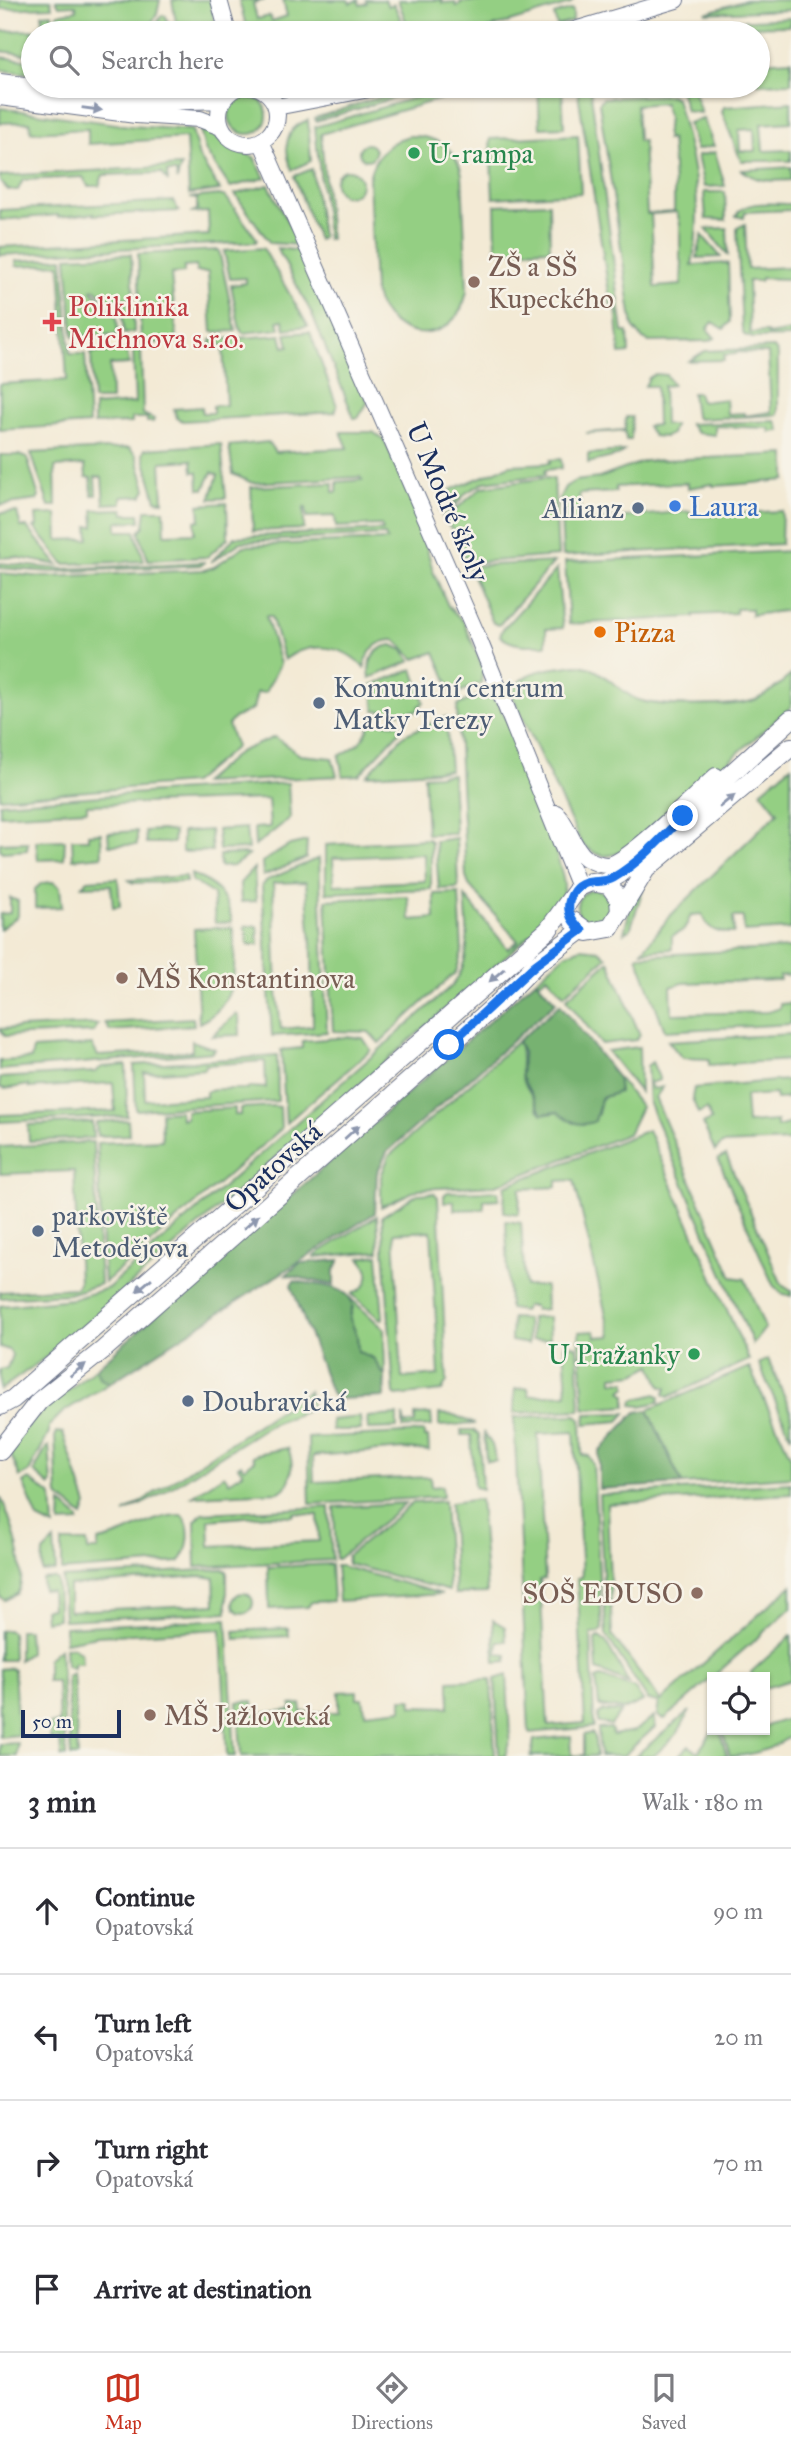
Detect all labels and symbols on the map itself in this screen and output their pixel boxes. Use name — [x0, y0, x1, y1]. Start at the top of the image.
one-way arrow — [81, 104, 103, 115]
place label: U-rampa — [428, 136, 533, 171]
marker: U-rampa — [406, 145, 422, 161]
place label: ZŠ a SŠ Kupeckého — [488, 249, 614, 316]
marker: ZŠ a SŠ Kupeckého — [466, 274, 482, 290]
place label: Poliklinika Michnova s.r.o. — [68, 289, 244, 356]
marker: Poliklinika Michnova s.r.o. — [42, 312, 62, 332]
street label: U Modré školy — [399, 417, 498, 588]
place label: Laura — [689, 489, 759, 524]
place label: Allianz — [541, 491, 624, 526]
marker: Laura — [667, 498, 683, 514]
marker: Allianz — [630, 500, 646, 516]
place label: Pizza — [614, 615, 676, 650]
marker: Pizza — [592, 624, 608, 640]
place label: Komunitní centrum Matky Terezy — [333, 670, 564, 737]
marker: Komunitní centrum Matky Terezy — [311, 695, 327, 711]
one-way arrow — [718, 794, 735, 809]
route end — [667, 800, 698, 831]
place label: MŠ Konstantinova — [136, 961, 355, 996]
one-way arrow — [488, 967, 506, 983]
marker: MŠ Konstantinova — [114, 970, 130, 986]
route start — [433, 1029, 464, 1060]
street label: Opatovská — [217, 1114, 329, 1220]
one-way arrow — [343, 1125, 360, 1140]
place label: parkoviště Metodějova — [51, 1198, 188, 1265]
one-way arrow — [242, 1215, 259, 1230]
marker: parkoviště Metodějova — [30, 1223, 46, 1239]
one-way arrow — [135, 1277, 152, 1292]
place label: U Pražanky — [548, 1337, 681, 1372]
marker: U Pražanky — [686, 1346, 702, 1362]
one-way arrow — [69, 1363, 87, 1378]
place label: Doubravická — [202, 1384, 347, 1419]
marker: Doubravická — [180, 1393, 196, 1409]
place label: SOŠ EDUSO — [522, 1576, 683, 1611]
marker: SOŠ EDUSO — [689, 1585, 705, 1601]
place label: MŠ Jažlovická — [164, 1698, 330, 1733]
scale bar — [21, 1707, 121, 1739]
marker: MŠ Jažlovická — [142, 1707, 158, 1723]

